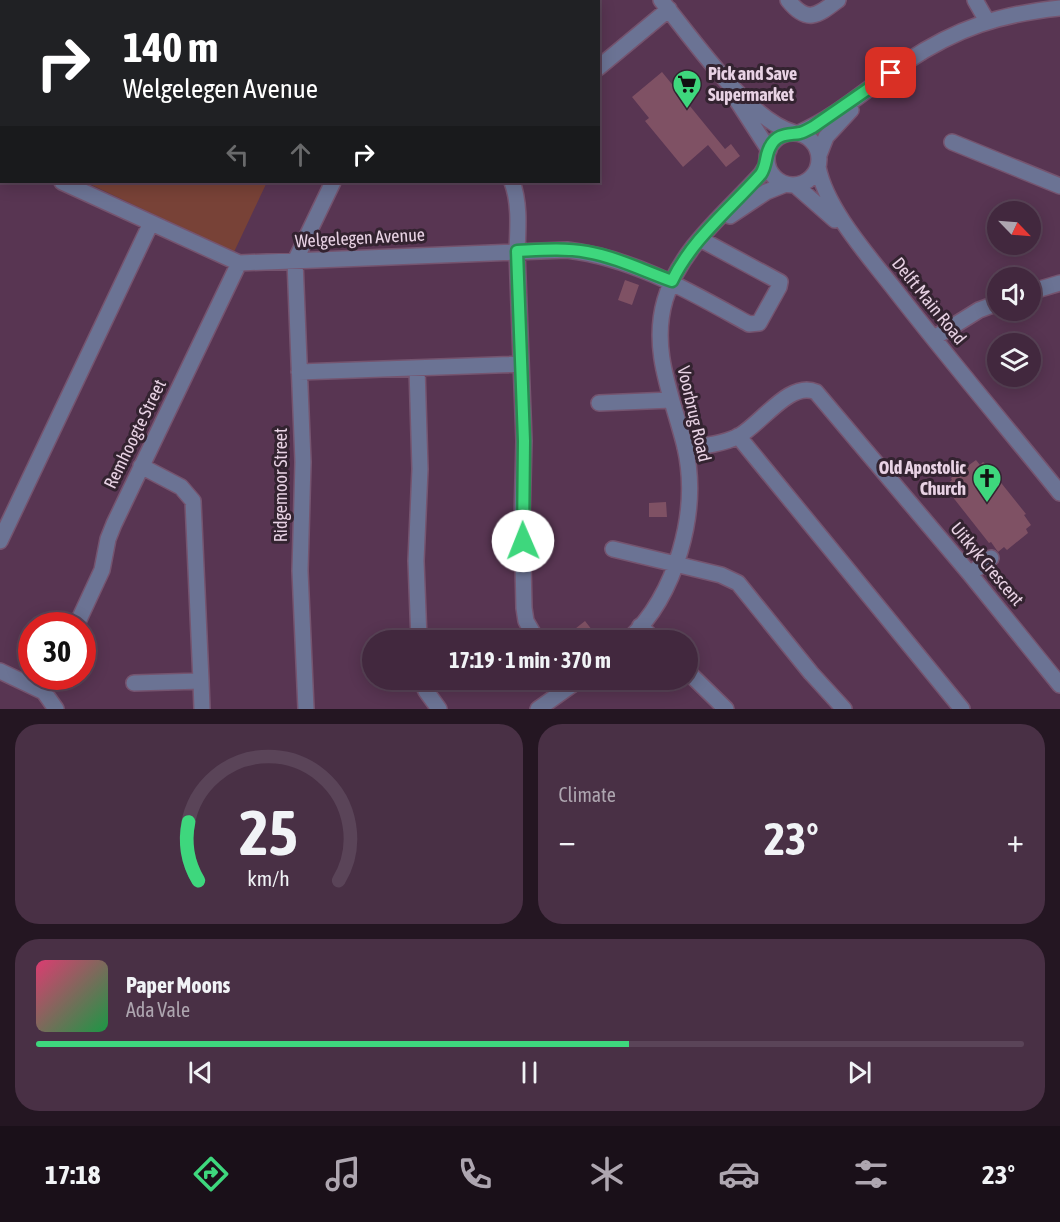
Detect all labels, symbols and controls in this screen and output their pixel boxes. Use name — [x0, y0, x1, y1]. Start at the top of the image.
text: 140 m — [123, 23, 218, 71]
icon: right — [24, 24, 102, 102]
pin — [865, 47, 916, 98]
icon: arrive — [874, 56, 907, 89]
place label: Pick and Save Supermarket — [708, 63, 797, 105]
supermarket icon: Pick and Save Supermarket — [671, 68, 703, 110]
text: Welgelegen Avenue — [123, 73, 318, 104]
icon: left — [221, 138, 254, 171]
icon: ahead — [284, 138, 317, 171]
icon: right — [347, 138, 380, 171]
north arrow — [987, 201, 1041, 255]
map controls — [987, 201, 1041, 387]
street label: Welgelegen Avenue — [294, 224, 425, 251]
street label: Delft Main Road — [888, 253, 971, 348]
button: sound — [987, 267, 1041, 321]
button: layers — [987, 333, 1041, 387]
street label: Voorbrug Road — [673, 364, 716, 464]
street label: Remhoogte Street — [99, 376, 170, 492]
street label: Ridgemoor Street — [270, 428, 291, 542]
place label: Old Apostolic Church — [879, 457, 966, 499]
church icon: Old Apostolic Church — [971, 462, 1003, 504]
position arrow — [491, 509, 555, 573]
street label: Uitkyk Crescent — [946, 518, 1028, 610]
speed limit sign: 30 — [18, 612, 96, 690]
text: 17:19 · 1 min · 370 m — [449, 647, 611, 673]
text: Climate — [559, 783, 616, 806]
text: 25 — [239, 797, 298, 868]
text: 23° — [764, 813, 819, 865]
text: − — [559, 821, 576, 859]
text: + — [1007, 821, 1024, 859]
text: km/h — [247, 866, 290, 891]
text: Paper Moons — [126, 972, 230, 998]
text: Ada Vale — [126, 998, 190, 1021]
icon: previous — [184, 1056, 217, 1089]
icon: pause — [513, 1056, 546, 1089]
icon: next — [843, 1056, 876, 1089]
icon: directions — [190, 1153, 232, 1195]
icon: music — [322, 1153, 364, 1195]
icon: phone — [454, 1153, 496, 1195]
icon: climate — [586, 1153, 628, 1195]
icon: car — [718, 1153, 760, 1195]
icon: filters — [850, 1153, 892, 1195]
text: 17:18 — [45, 1159, 101, 1190]
text: 23° — [982, 1159, 1015, 1190]

